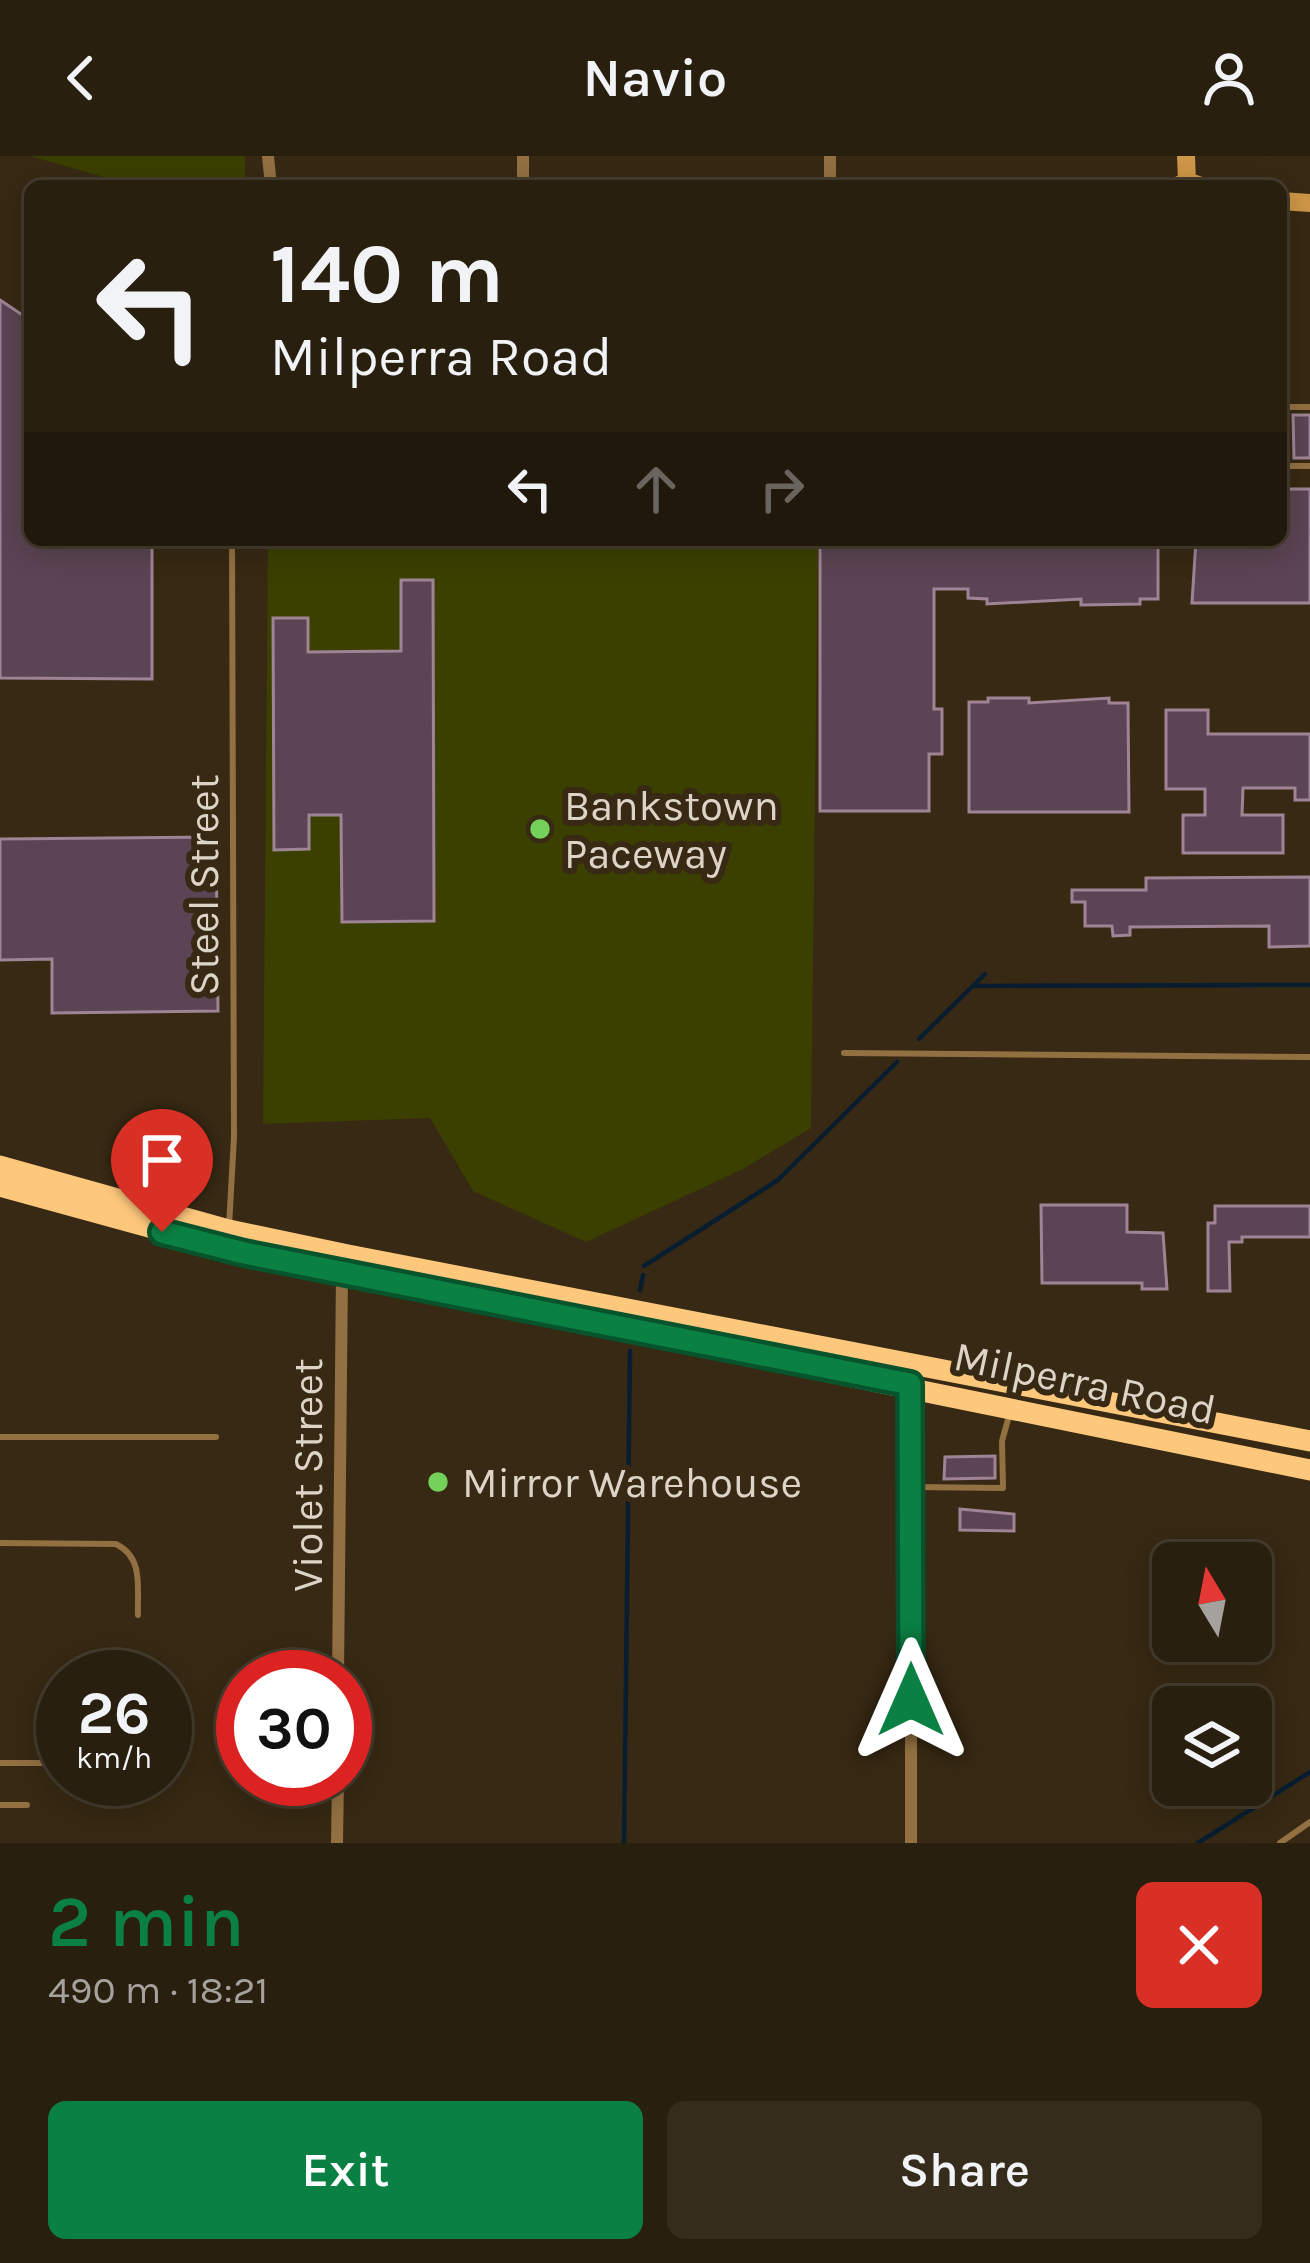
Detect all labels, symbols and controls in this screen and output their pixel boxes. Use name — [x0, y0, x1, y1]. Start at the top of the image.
icon: back — [48, 45, 114, 111]
icon: person — [1196, 45, 1262, 111]
text: Navio — [583, 46, 727, 110]
text: 140 m — [270, 225, 504, 323]
icon: left — [72, 228, 228, 384]
text: Milperra Road — [270, 325, 612, 389]
icon: left — [497, 456, 563, 522]
icon: ahead — [623, 456, 689, 522]
icon: right — [749, 456, 815, 522]
street label: Steel Street — [179, 774, 229, 996]
place label: Bankstown Paceway — [564, 781, 779, 879]
marker: Bankstown Paceway — [527, 816, 553, 842]
pin — [111, 1109, 213, 1232]
icon: arrive — [129, 1127, 195, 1193]
street label: Milperra Road — [949, 1331, 1220, 1435]
street label: Violet Street — [283, 1358, 333, 1592]
place label: Mirror Warehouse — [462, 1458, 802, 1508]
marker: Mirror Warehouse — [425, 1469, 451, 1495]
north arrow — [1152, 1542, 1272, 1662]
map controls — [1152, 1542, 1272, 1806]
position arrow — [848, 1637, 974, 1763]
speed limit sign: 30 — [216, 1650, 372, 1806]
text: 26 — [78, 1678, 150, 1748]
button: layers — [1152, 1686, 1272, 1806]
text: km/h — [76, 1740, 152, 1776]
text: 2 min — [48, 1880, 245, 1964]
button: close — [1136, 1882, 1262, 2008]
text: 490 m · 18:21 — [48, 1967, 268, 2013]
button: Exit — [48, 2101, 643, 2239]
button: Share — [667, 2101, 1262, 2239]

